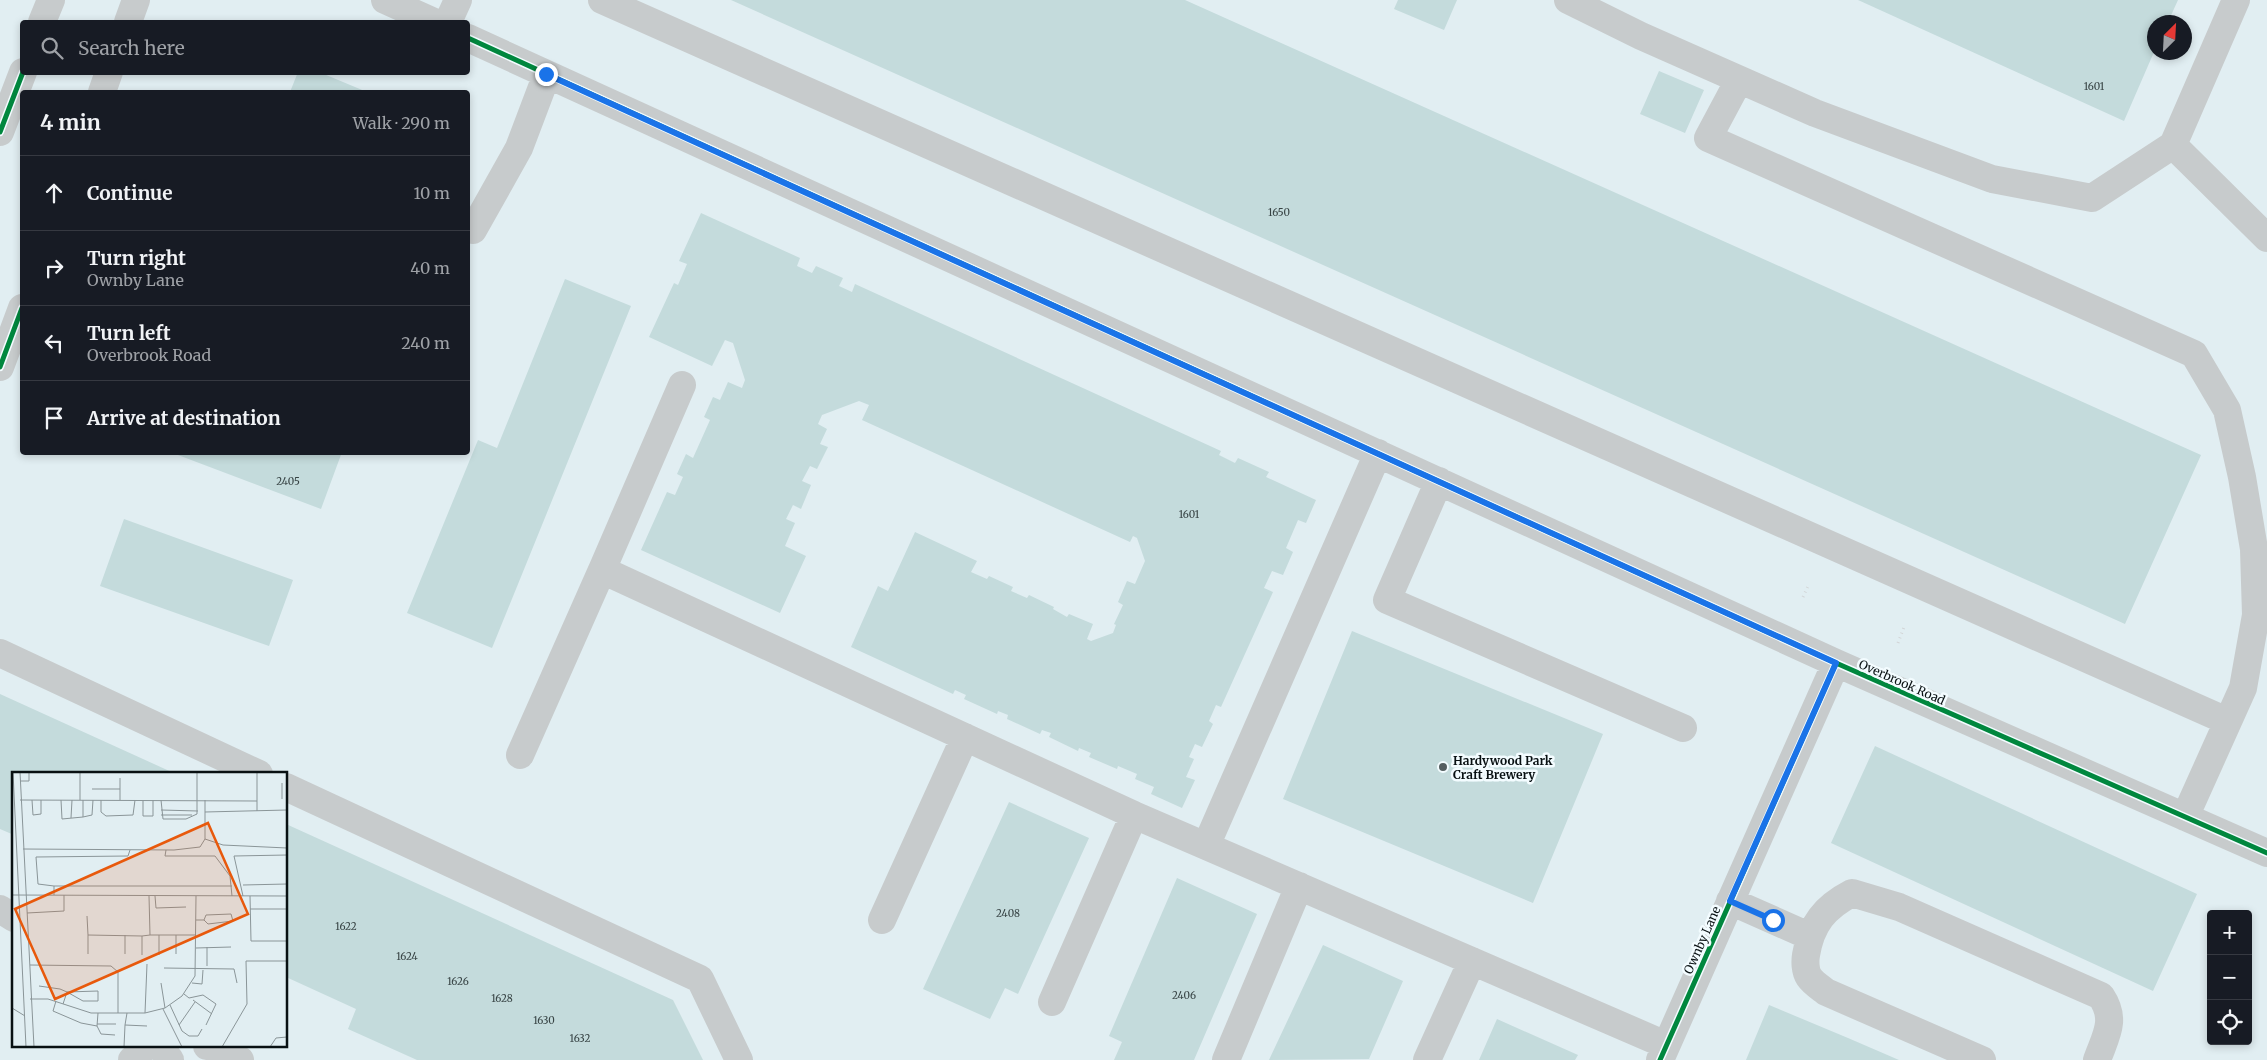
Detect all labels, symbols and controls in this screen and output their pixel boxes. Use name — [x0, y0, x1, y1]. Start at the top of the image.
north arrow — [2147, 15, 2192, 60]
search box — [20, 20, 470, 75]
icon: search — [38, 34, 66, 62]
text: Search here — [78, 36, 185, 60]
route end — [535, 63, 558, 86]
house number: 1601 — [2084, 80, 2105, 93]
text: 4 min — [40, 109, 101, 136]
text: Walk · 290 m — [353, 113, 450, 133]
icon: ahead — [40, 179, 68, 207]
text: Continue — [87, 181, 173, 205]
text: 10 m — [413, 183, 450, 203]
house number: 1650 — [1268, 206, 1290, 219]
text: Turn right — [87, 246, 186, 270]
icon: right — [40, 254, 68, 282]
text: 40 m — [410, 258, 450, 278]
text: Ownby Lane — [87, 270, 184, 290]
text: Turn left — [87, 321, 171, 345]
icon: left — [40, 329, 68, 357]
text: 240 m — [401, 333, 450, 353]
text: Overbrook Road — [87, 345, 211, 365]
icon: arrive — [40, 404, 68, 432]
text: Arrive at destination — [87, 406, 281, 430]
house number: 2405 — [276, 475, 300, 488]
house number: 1601 — [1179, 508, 1200, 521]
street label: Overbrook Road — [1856, 656, 1948, 708]
place label: Hardywood Park Craft Brewery — [1453, 753, 1553, 782]
marker: Hardywood Park Craft Brewery — [1437, 761, 1449, 773]
inset map — [12, 772, 288, 1048]
street label: Ownby Lane — [1680, 904, 1724, 976]
house number: 2408 — [996, 907, 1020, 920]
route start — [1762, 909, 1785, 932]
map controls — [2207, 910, 2252, 1045]
button: + — [2207, 910, 2252, 955]
house number: 1622 — [335, 920, 357, 933]
house number: 1624 — [396, 950, 418, 963]
button: − — [2207, 955, 2252, 1000]
house number: 1626 — [447, 975, 469, 988]
house number: 2406 — [1172, 989, 1196, 1002]
house number: 1628 — [491, 992, 513, 1005]
button: locate — [2207, 1000, 2252, 1045]
house number: 1630 — [533, 1014, 555, 1027]
house number: 1632 — [570, 1032, 590, 1045]

